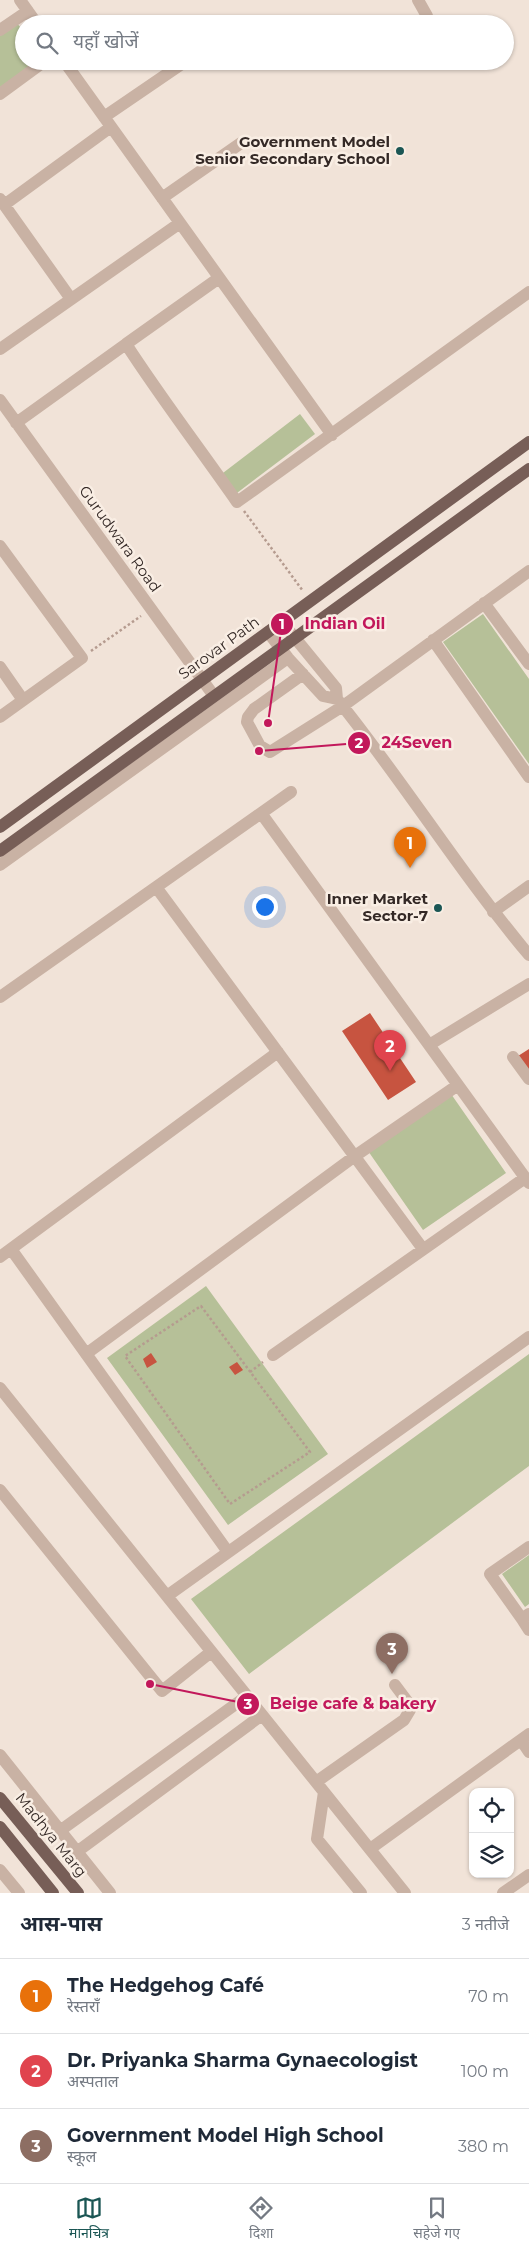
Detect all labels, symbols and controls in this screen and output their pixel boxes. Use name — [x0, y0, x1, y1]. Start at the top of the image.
search box — [15, 15, 514, 70]
icon: search — [33, 29, 61, 57]
text: यहाँ खोजें — [73, 30, 139, 53]
place label: Government Model Senior Secondary School — [195, 132, 390, 168]
marker: Government Model Senior Secondary School — [394, 145, 406, 157]
street label: Gurudwara Road — [75, 482, 165, 596]
callout: Indian Oil — [270, 608, 396, 639]
street label: Sarovar Path — [175, 612, 263, 683]
text: 1 — [279, 614, 285, 633]
text: Indian Oil — [305, 614, 385, 633]
callout: 24Seven — [347, 727, 463, 758]
text: 2 — [355, 733, 364, 752]
text: 24Seven — [382, 733, 452, 752]
pin: 1 — [394, 827, 426, 868]
place label: Inner Market Sector-7 — [327, 889, 428, 925]
your location — [252, 894, 278, 920]
marker: Inner Market Sector-7 — [432, 902, 444, 914]
pin: 2 — [374, 1030, 406, 1071]
pin: 3 — [376, 1633, 408, 1674]
callout: Beige cafe & bakery — [235, 1688, 447, 1719]
text: 3 — [243, 1694, 253, 1713]
text: Beige cafe & bakery — [270, 1694, 437, 1713]
map controls — [469, 1788, 514, 1878]
button: locate — [469, 1788, 514, 1833]
street label: Madhya Marg — [12, 1789, 91, 1881]
button: layers — [469, 1833, 514, 1878]
text: आस-पास — [20, 1911, 102, 1936]
text: 3 नतीजे — [462, 1915, 509, 1934]
text: The Hedgehog Café — [67, 1974, 264, 1997]
text: 1 — [33, 1987, 39, 2006]
text: 70 m — [468, 1987, 509, 2006]
text: रेस्तराँ — [67, 1997, 100, 2016]
text: Dr. Priyanka Sharma Gynaecologist — [67, 2049, 418, 2072]
text: 2 — [31, 2062, 41, 2081]
text: 100 m — [461, 2062, 509, 2081]
text: अस्पताल — [67, 2072, 119, 2091]
text: Government Model High School — [67, 2124, 384, 2147]
text: 3 — [31, 2137, 41, 2156]
text: 380 m — [458, 2137, 509, 2156]
text: स्कूल — [67, 2147, 96, 2166]
tab: मानचित्र — [69, 2194, 109, 2244]
tab: दिशा — [247, 2194, 275, 2244]
tab: सहेजे गए — [413, 2194, 460, 2244]

